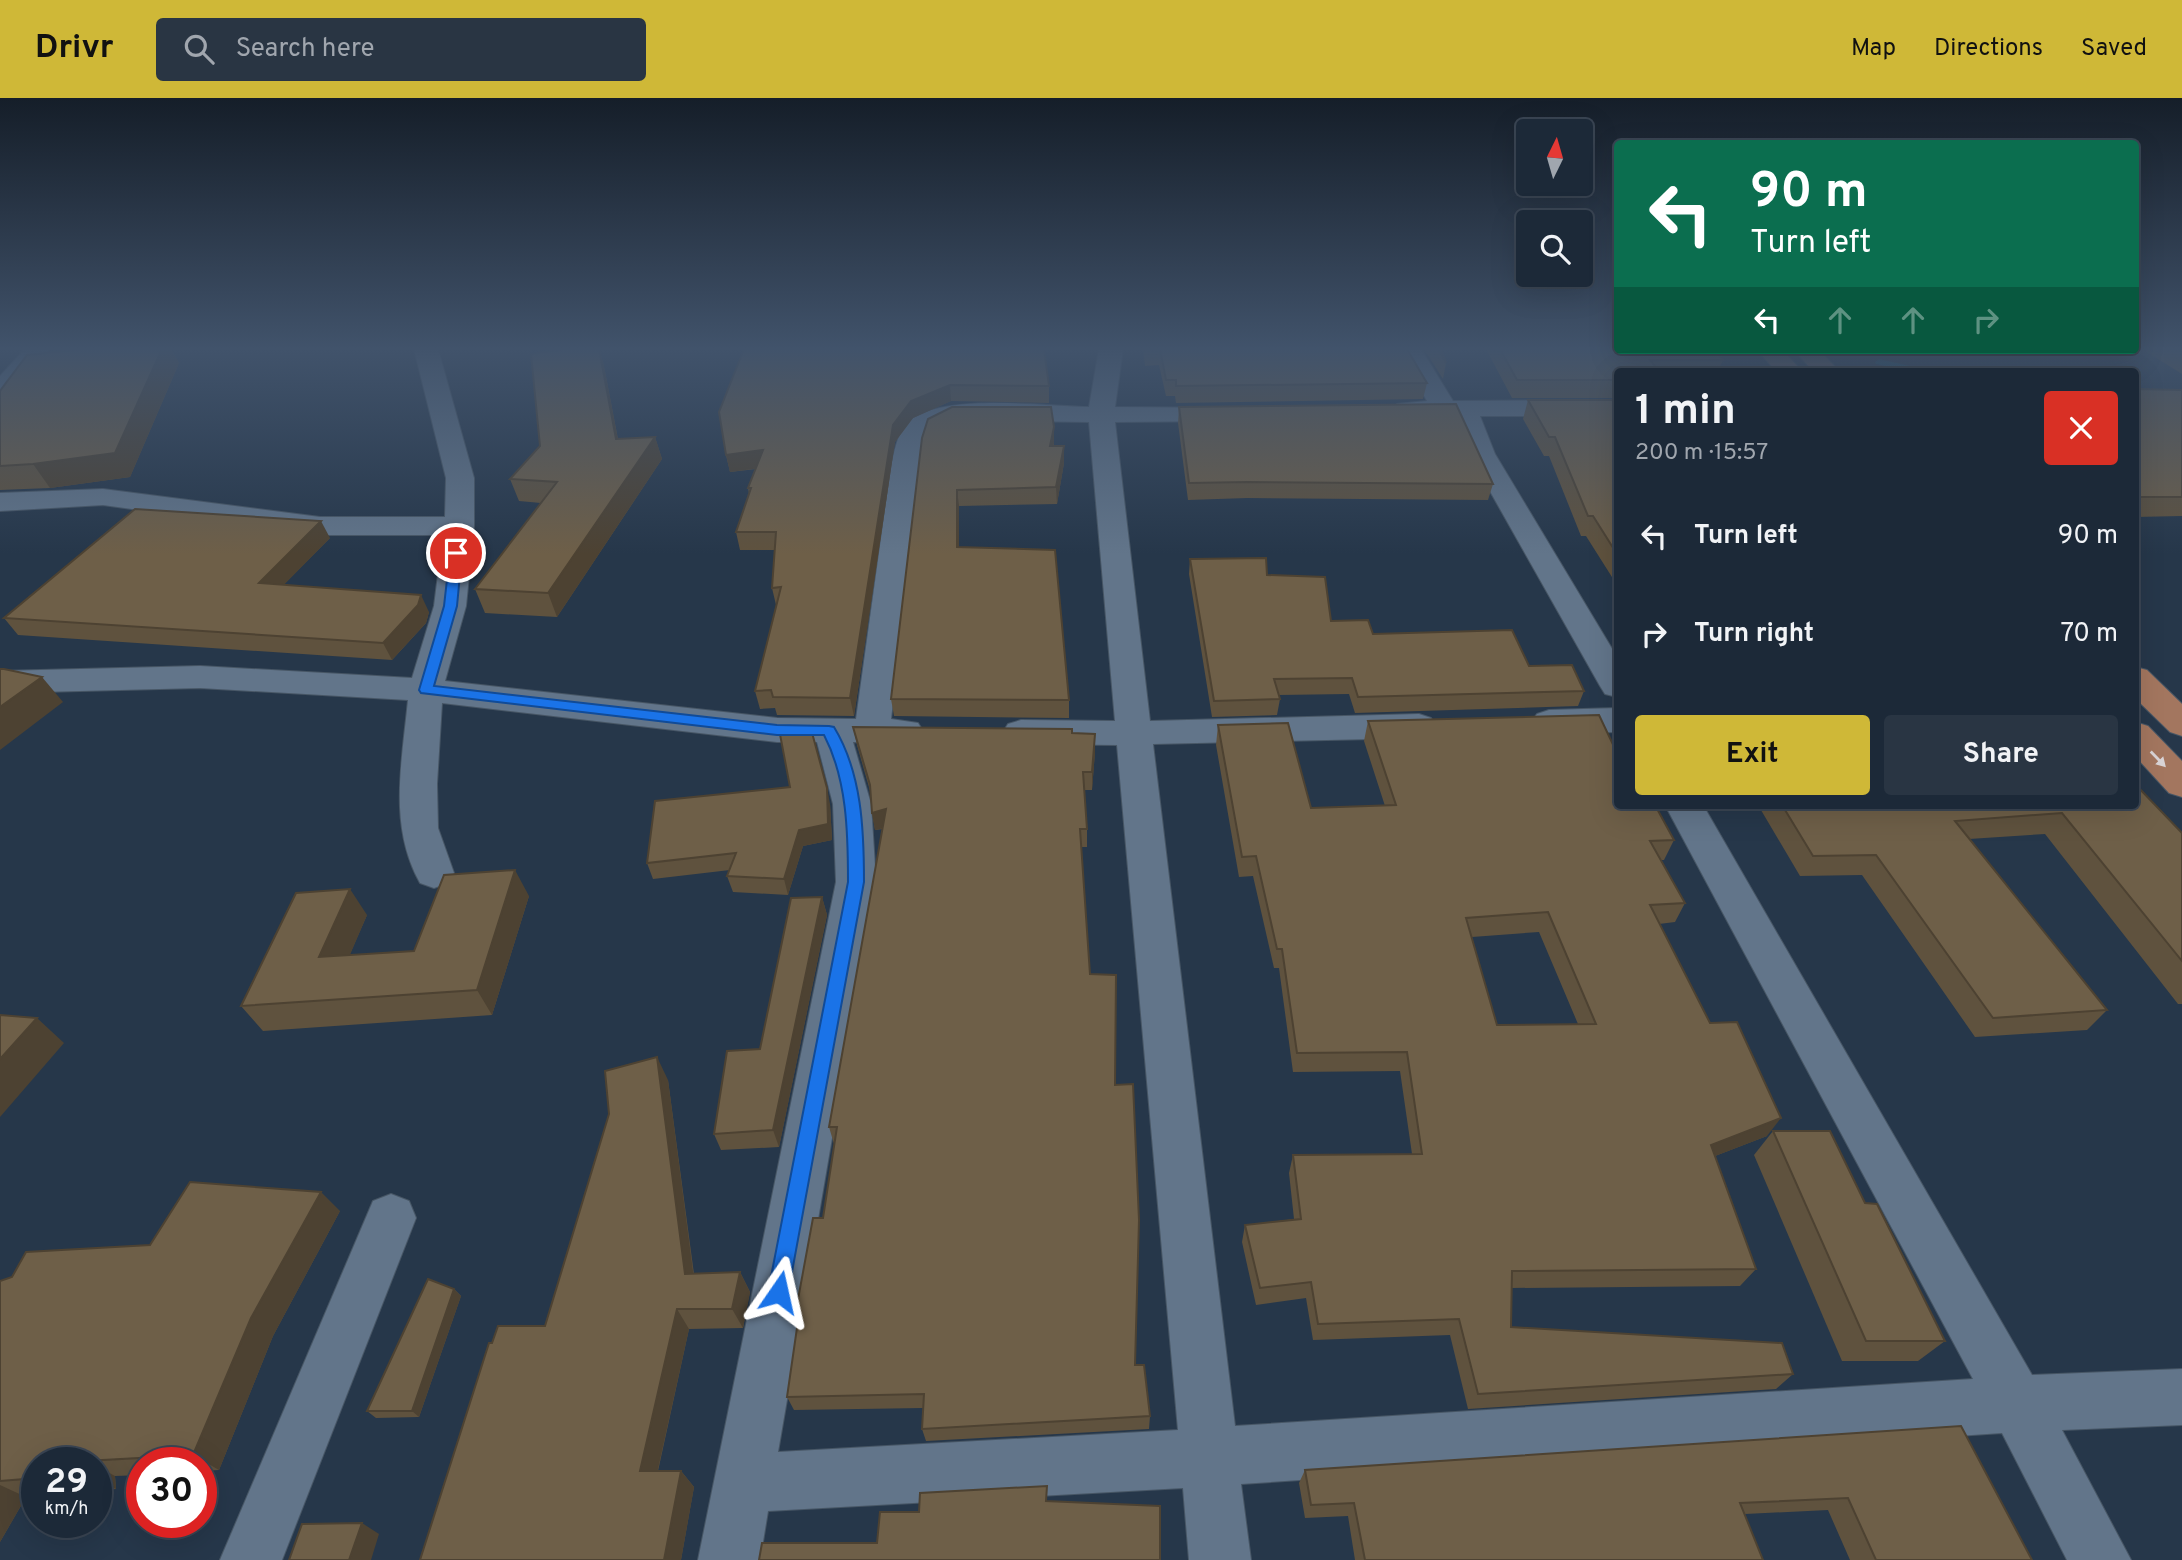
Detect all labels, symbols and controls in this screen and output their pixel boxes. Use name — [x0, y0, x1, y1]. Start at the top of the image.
search box — [156, 18, 646, 81]
text: Drivr — [35, 28, 114, 70]
icon: search — [180, 30, 218, 68]
text: Search here — [236, 33, 375, 66]
text: Map — [1851, 34, 1896, 64]
text: Directions — [1934, 34, 2043, 64]
text: Saved — [2081, 34, 2147, 64]
north arrow — [1516, 119, 1592, 196]
map controls — [1516, 119, 1593, 287]
text: 90 m — [1750, 163, 1868, 225]
icon: left — [1635, 168, 1726, 259]
button: search — [1516, 210, 1593, 287]
text: Turn left — [1750, 224, 1871, 264]
icon: left — [1748, 301, 1786, 339]
icon: ahead — [1821, 301, 1859, 339]
icon: ahead — [1894, 301, 1932, 339]
icon: right — [1967, 301, 2005, 339]
text: 1 min — [1635, 386, 1736, 439]
button: close — [2044, 391, 2118, 465]
text: 200 m · 15:57 — [1635, 439, 1768, 468]
icon: left — [1635, 517, 1673, 555]
text: Turn left — [1694, 520, 1798, 553]
text: 90 m — [2058, 520, 2118, 553]
pin — [426, 523, 486, 583]
icon: arrive — [437, 534, 475, 572]
icon: right — [1635, 615, 1673, 653]
text: Turn right — [1694, 618, 1814, 651]
text: 70 m — [2060, 618, 2118, 651]
button: Exit — [1635, 715, 1870, 795]
button: Share — [1884, 715, 2118, 795]
one-way arrow — [2150, 750, 2166, 767]
position arrow — [742, 1255, 816, 1329]
speed limit sign: 30 — [126, 1447, 217, 1538]
text: 29 — [45, 1461, 88, 1505]
text: km/h — [45, 1498, 88, 1521]

